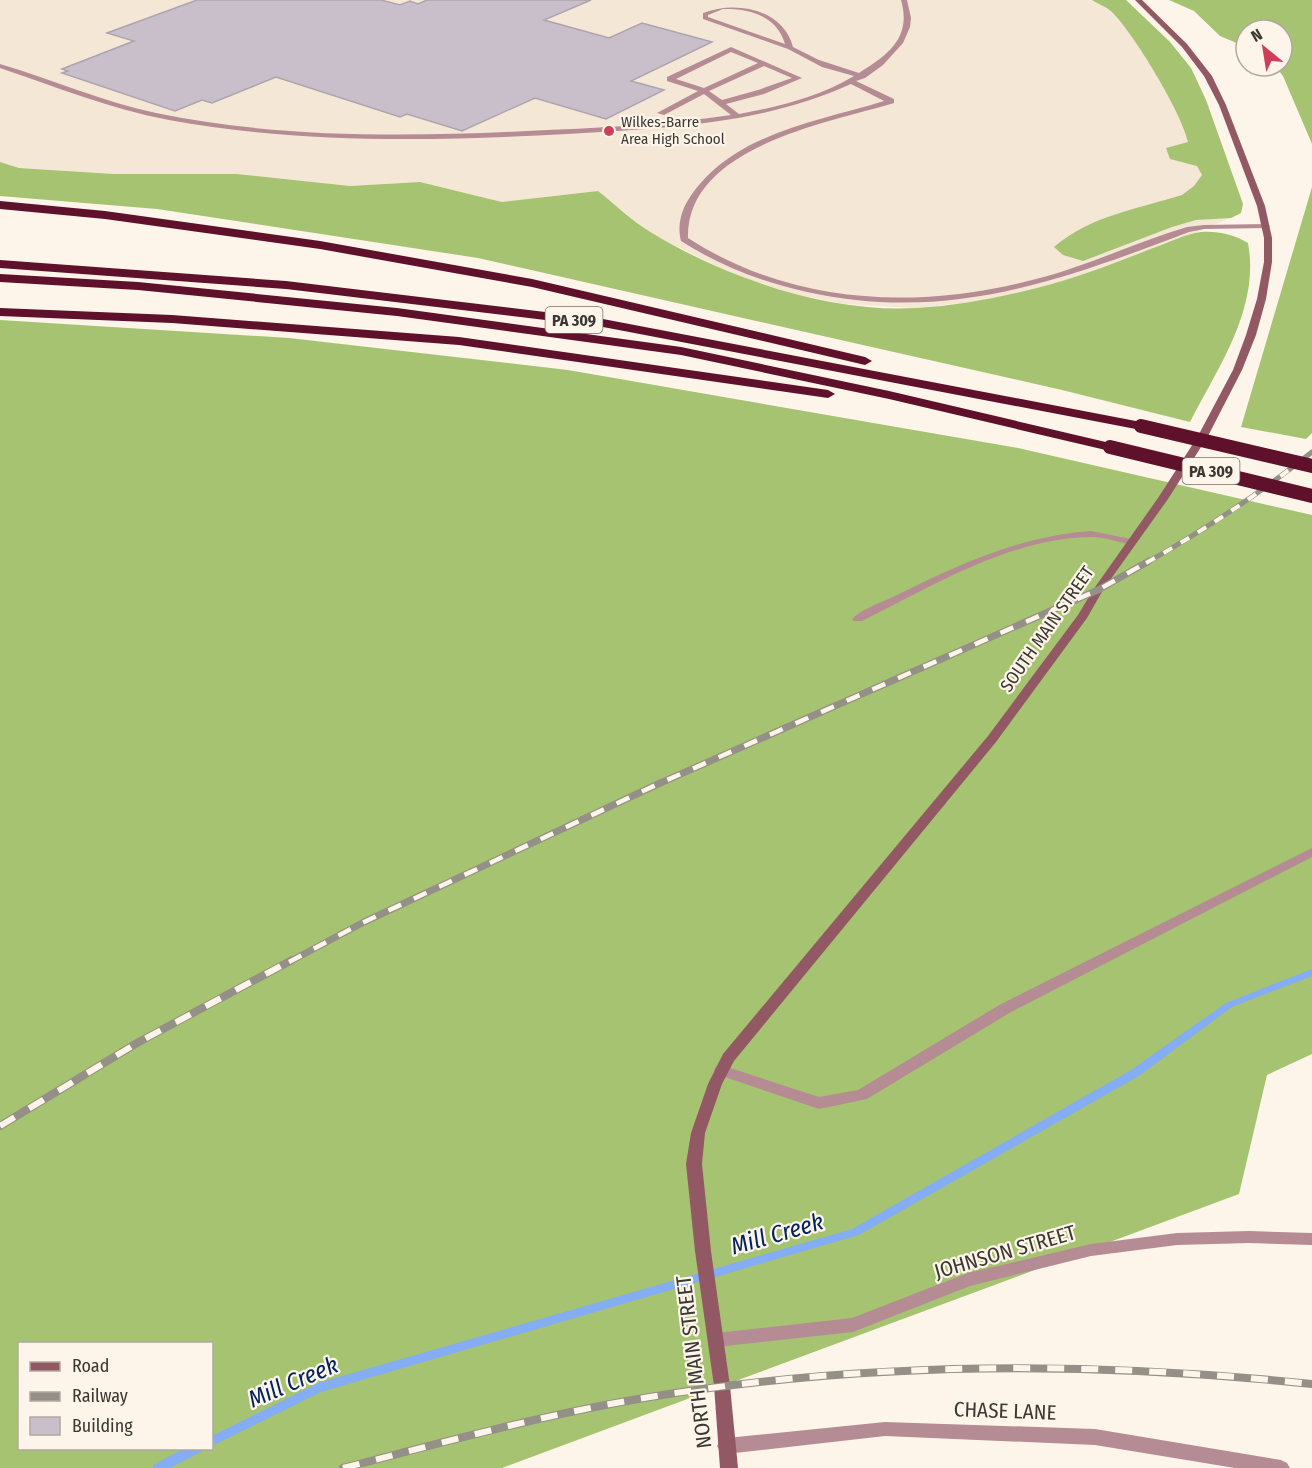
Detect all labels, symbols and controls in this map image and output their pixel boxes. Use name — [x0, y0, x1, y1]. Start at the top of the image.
north arrow — [1234, 18, 1294, 78]
text: N — [1248, 25, 1266, 46]
place label: Wilkes-Barre Area High School — [621, 113, 725, 148]
marker: Wilkes-Barre Area High School — [602, 124, 616, 138]
road number: PA 309 — [546, 307, 602, 333]
road number: PA 309 — [1182, 458, 1240, 484]
street label: SOUTH MAIN STREET — [995, 561, 1099, 696]
water label: Mill Creek — [727, 1207, 827, 1261]
street label: JOHNSON STREET — [931, 1219, 1079, 1285]
street label: NORTH MAIN STREET — [670, 1274, 718, 1450]
legend — [18, 1342, 213, 1450]
water label: Mill Creek — [244, 1350, 342, 1413]
text: Road — [72, 1355, 109, 1377]
text: Railway — [72, 1385, 128, 1407]
street label: CHASE LANE — [953, 1396, 1057, 1426]
text: Building — [72, 1415, 133, 1437]

